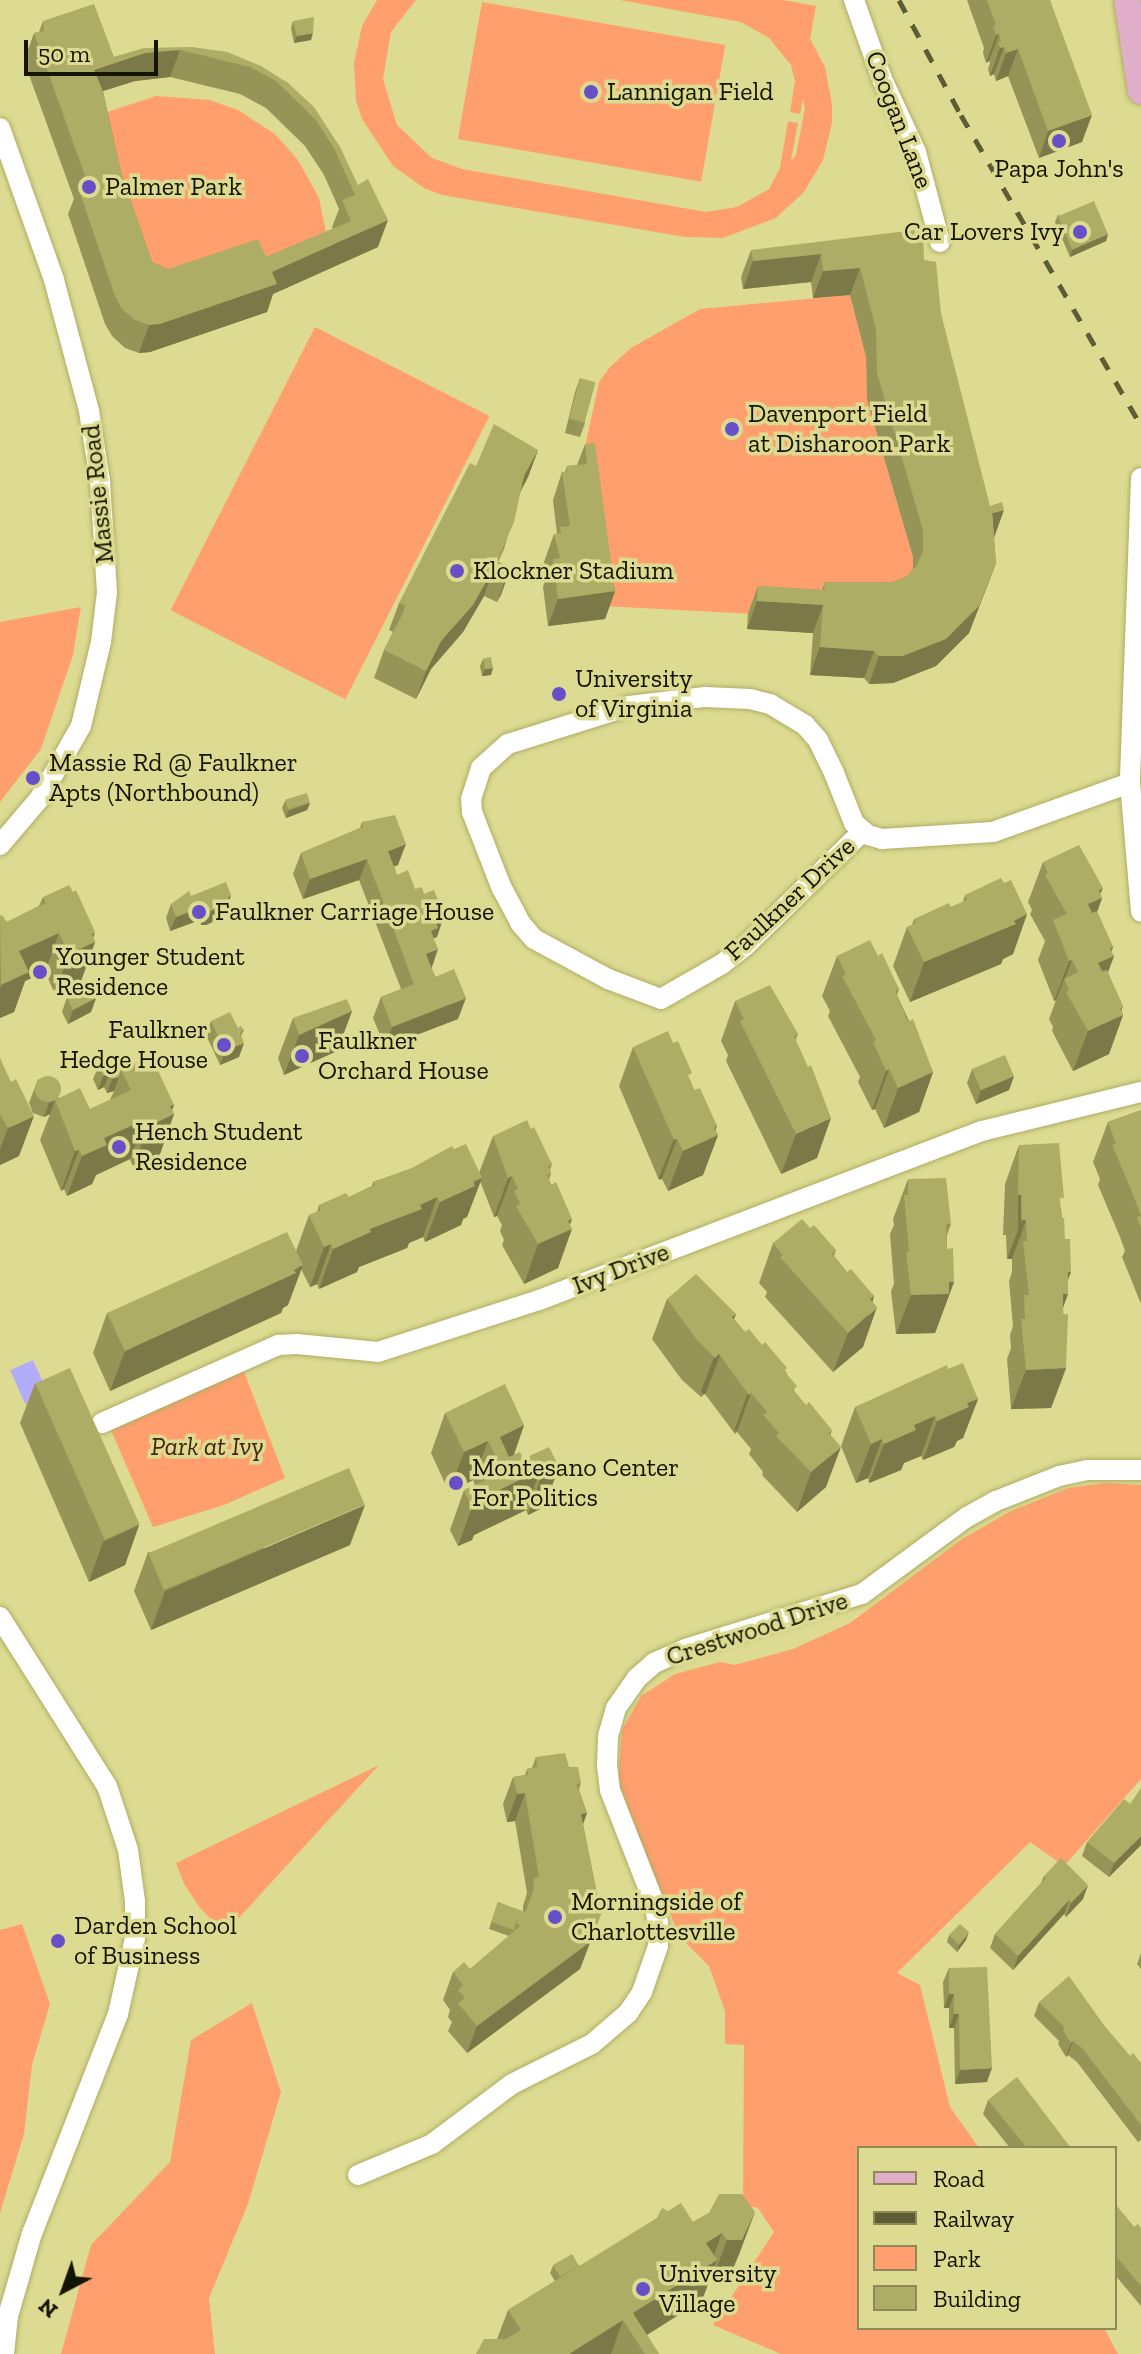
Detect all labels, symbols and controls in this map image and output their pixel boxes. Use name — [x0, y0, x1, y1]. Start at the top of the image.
scale bar — [28, 24, 162, 74]
text: 50 m — [38, 39, 90, 68]
street label: Coogan Lane — [858, 47, 940, 193]
place label: Lannigan Field — [607, 76, 774, 108]
marker: Lannigan Field — [582, 83, 600, 101]
marker: Papa John's — [1050, 132, 1068, 150]
place label: Papa John's — [994, 153, 1124, 185]
place label: Palmer Park — [105, 171, 242, 203]
marker: Palmer Park — [80, 178, 98, 196]
place label: Car Lovers Ivy — [904, 216, 1064, 248]
marker: Car Lovers Ivy — [1071, 223, 1089, 241]
place label: Davenport Field at Disharoon Park — [748, 398, 950, 460]
marker: Davenport Field at Disharoon Park — [723, 420, 741, 438]
street label: Massie Road — [75, 423, 121, 565]
place label: Klockner Stadium — [473, 555, 674, 587]
marker: Klockner Stadium — [448, 562, 466, 580]
place label: University of Virginia — [575, 663, 693, 724]
marker: University of Virginia — [550, 685, 568, 703]
place label: Massie Rd @ Faulkner Apts (Northbound) — [49, 747, 298, 808]
marker: Massie Rd @ Faulkner Apts (Northbound) — [24, 769, 42, 787]
street label: Faulkner Drive — [718, 831, 862, 967]
place label: Faulkner Carriage House — [215, 896, 495, 928]
marker: Faulkner Carriage House — [190, 903, 208, 921]
place label: Younger Student Residence — [56, 941, 245, 1002]
marker: Younger Student Residence — [31, 963, 49, 981]
place label: Faulkner Hedge House — [60, 1014, 208, 1076]
place label: Faulkner Orchard House — [318, 1025, 489, 1086]
marker: Faulkner Hedge House — [215, 1036, 233, 1054]
marker: Faulkner Orchard House — [293, 1047, 311, 1065]
place label: Hench Student Residence — [135, 1116, 303, 1178]
marker: Hench Student Residence — [110, 1138, 128, 1156]
street label: Ivy Drive — [568, 1236, 674, 1302]
park label: Park at Ivy — [151, 1431, 263, 1463]
place label: Montesano Center For Politics — [472, 1452, 679, 1514]
marker: Montesano Center For Politics — [447, 1474, 465, 1492]
street label: Crestwood Drive — [662, 1585, 852, 1673]
place label: Morningside of Charlottesville — [571, 1886, 742, 1948]
marker: Morningside of Charlottesville — [546, 1908, 564, 1926]
place label: Darden School of Business — [74, 1910, 237, 1972]
marker: Darden School of Business — [49, 1932, 67, 1950]
legend — [857, 2146, 1117, 2330]
text: Road — [933, 2164, 985, 2193]
text: Railway — [933, 2204, 1014, 2233]
text: Park — [933, 2244, 981, 2273]
north arrow — [24, 2250, 104, 2330]
place label: University Village — [659, 2258, 776, 2320]
marker: University Village — [634, 2280, 652, 2298]
text: Building — [933, 2284, 1021, 2313]
text: N — [33, 2293, 63, 2324]

